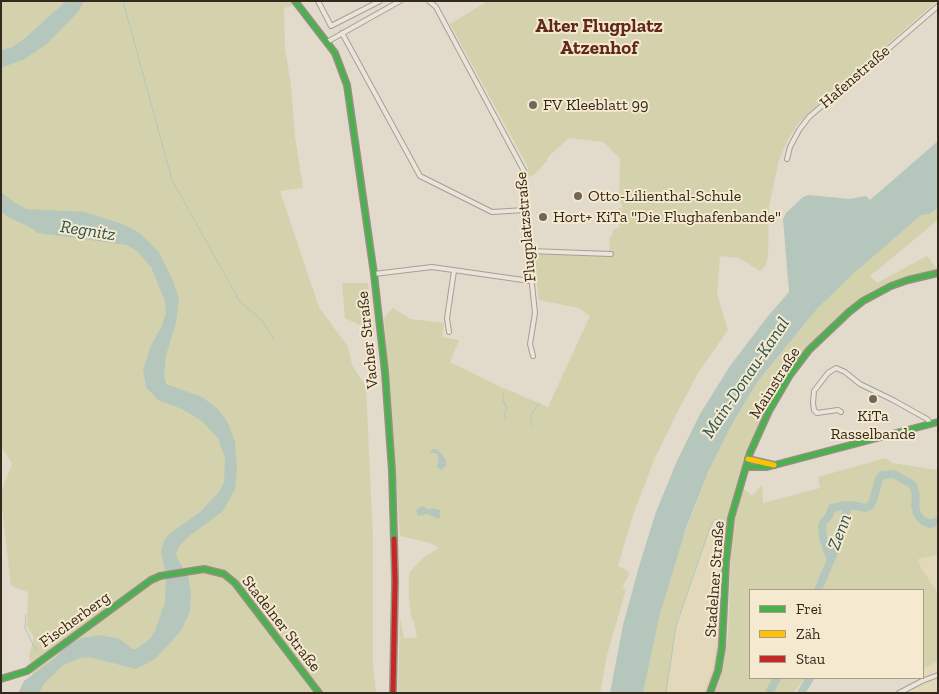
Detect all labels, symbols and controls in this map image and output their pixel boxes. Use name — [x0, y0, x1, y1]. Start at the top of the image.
district label: Alter Flugplatz Atzenhof — [535, 16, 663, 60]
street label: Hafenstraße — [816, 41, 894, 113]
place label: FV Kleeblatt 99 — [543, 95, 649, 115]
marker: FV Kleeblatt 99 — [527, 99, 539, 111]
street label: Flugplatzstraße — [512, 171, 540, 283]
place label: Otto-Lilienthal-Schule — [588, 186, 741, 206]
marker: Otto-Lilienthal-Schule — [572, 190, 584, 202]
place label: Hort+ KiTa "Die Flughafenbande" — [553, 207, 781, 227]
marker: Hort+ KiTa "Die Flughafenbande" — [537, 211, 549, 223]
water label: Regnitz — [59, 216, 117, 246]
street label: Vacher Straße — [353, 290, 383, 390]
water label: Main-Donau-Kanal — [698, 314, 794, 442]
street label: Mainstraße — [745, 344, 805, 422]
marker: KiTa Rasselbande — [867, 393, 879, 405]
place label: KiTa Rasselbande — [830, 406, 916, 444]
water label: Zenn — [823, 511, 857, 553]
street label: Stadelner Straße — [701, 520, 729, 638]
street label: Stadelner Straße — [238, 572, 324, 676]
street label: Fischerberg — [36, 588, 114, 652]
legend — [749, 589, 924, 679]
text: Frei — [796, 600, 822, 618]
text: Zäh — [796, 625, 820, 643]
text: Stau — [796, 650, 825, 668]

